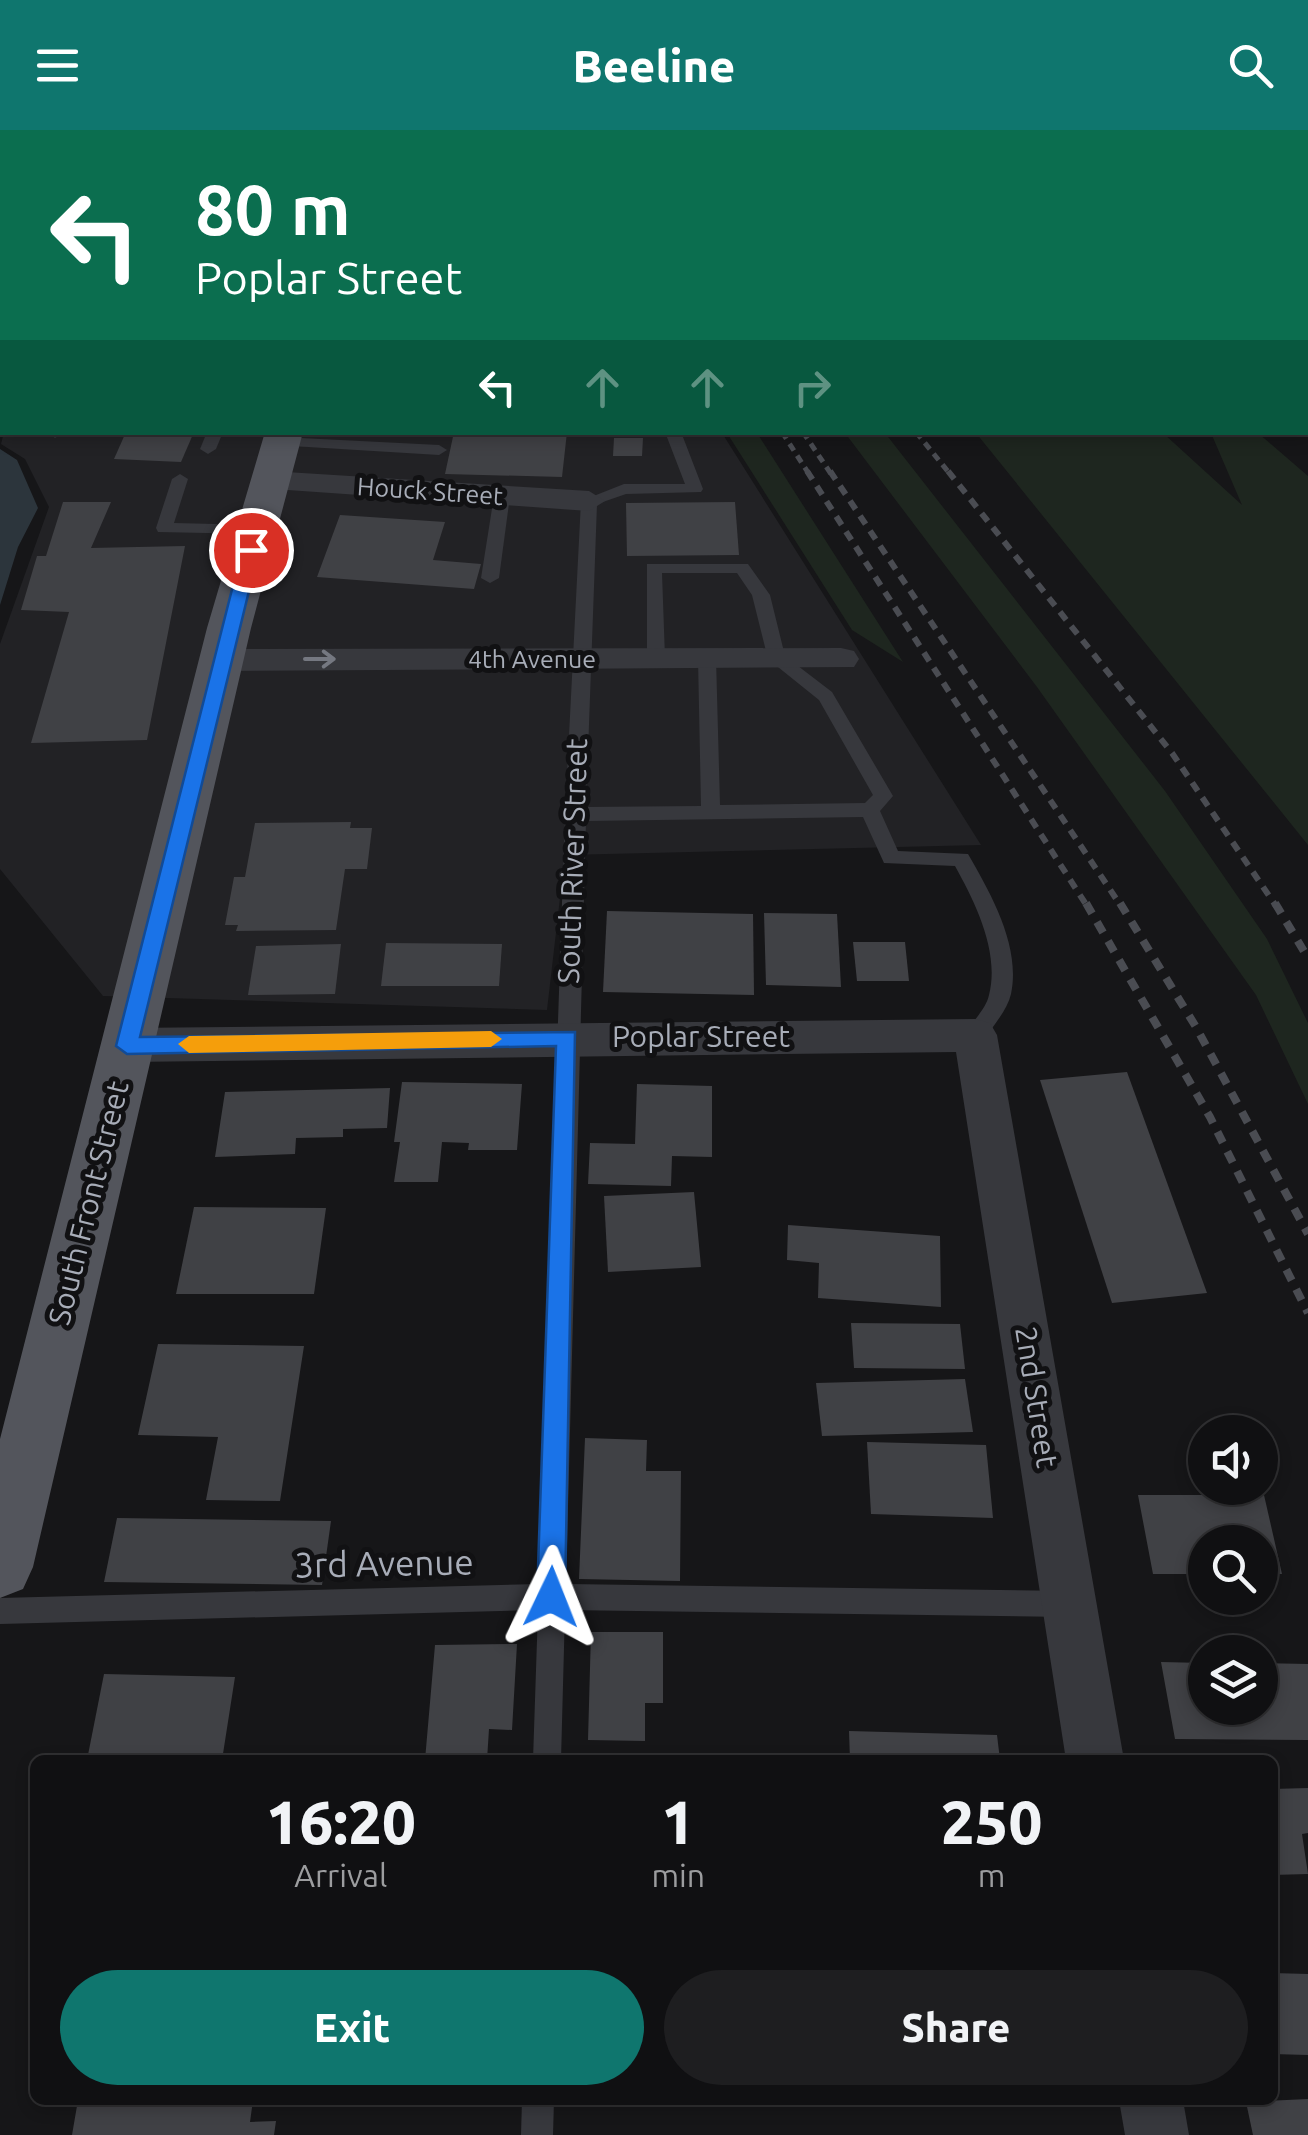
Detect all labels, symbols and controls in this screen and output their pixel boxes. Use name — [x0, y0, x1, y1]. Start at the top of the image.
icon: menu — [30, 38, 85, 93]
icon: search — [1223, 38, 1278, 93]
text: Beeline — [573, 40, 735, 91]
icon: left — [30, 170, 160, 300]
text: 80 m — [195, 170, 351, 248]
text: Poplar Street — [195, 252, 462, 303]
icon: left — [470, 360, 525, 415]
icon: ahead — [575, 360, 630, 415]
icon: ahead — [680, 360, 735, 415]
icon: right — [785, 360, 840, 415]
street label: Houck Street — [356, 472, 504, 510]
pin — [209, 508, 294, 593]
icon: arrive — [224, 523, 279, 578]
street label: 4th Avenue — [468, 645, 596, 673]
one-way arrow — [302, 650, 335, 668]
street label: South River Street — [551, 738, 593, 984]
street label: Poplar Street — [612, 1019, 790, 1053]
street label: South Front Street — [41, 1077, 135, 1328]
street label: 2nd Street — [1009, 1324, 1065, 1470]
map controls — [1188, 1415, 1278, 1725]
button: sound — [1188, 1415, 1278, 1505]
button: search — [1188, 1525, 1278, 1615]
street label: 3rd Avenue — [294, 1541, 474, 1585]
position arrow — [499, 1545, 603, 1649]
button: layers — [1188, 1635, 1278, 1725]
text: 16:20 — [266, 1788, 416, 1855]
text: 1 — [661, 1788, 695, 1855]
text: 250 — [941, 1788, 1042, 1855]
text: Arrival — [294, 1857, 387, 1893]
text: min — [651, 1857, 705, 1893]
text: m — [978, 1857, 1005, 1893]
button: Exit — [60, 1970, 644, 2085]
button: Share — [664, 1970, 1248, 2085]

